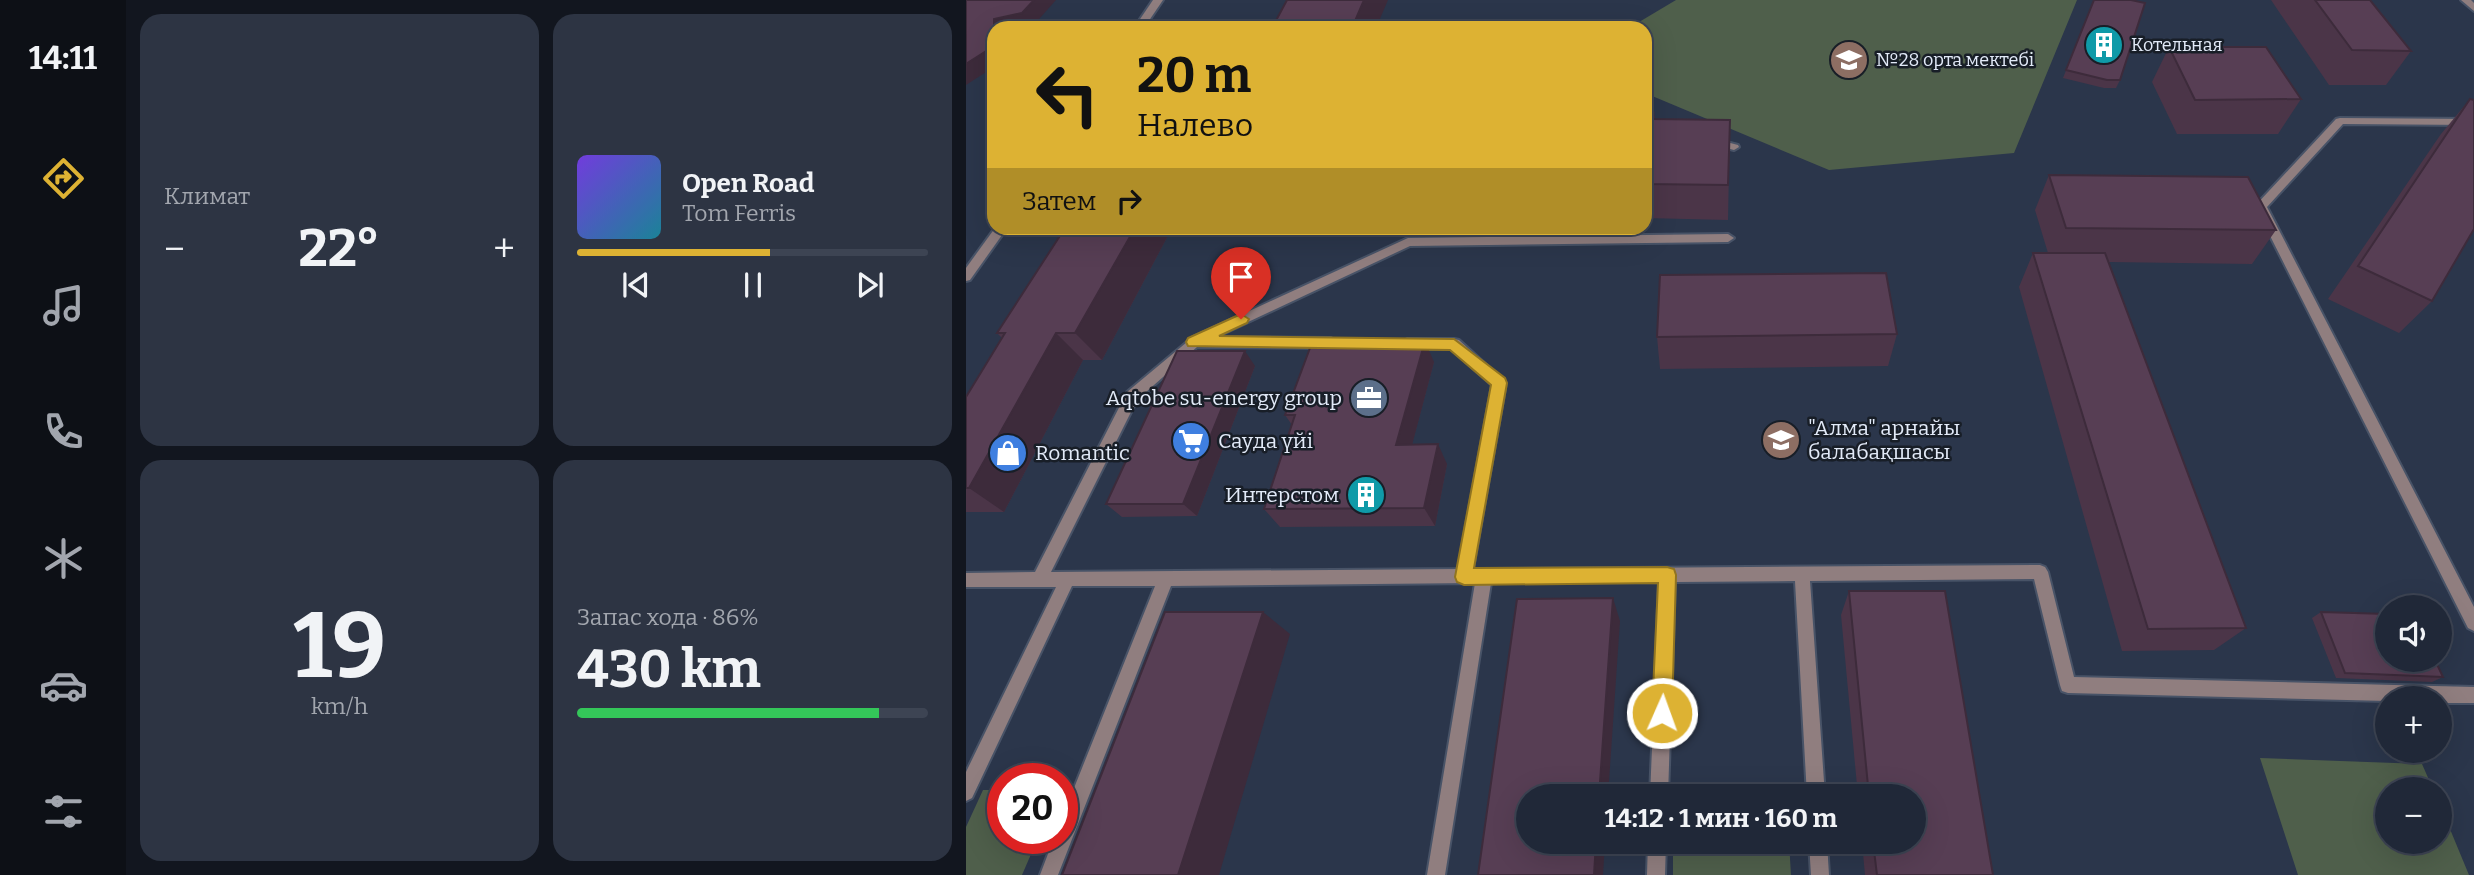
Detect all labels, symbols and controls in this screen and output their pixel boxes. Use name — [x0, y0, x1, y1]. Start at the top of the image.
building icon: Котельная — [2083, 24, 2125, 66]
place label: Котельная — [2131, 34, 2223, 56]
text: 14:11 — [29, 39, 97, 77]
school or university icon: №28 орта мектебі — [1828, 39, 1870, 81]
text: 20 m — [1137, 46, 1251, 105]
icon: left — [1022, 49, 1113, 140]
place label: №28 орта мектебі — [1876, 49, 2034, 71]
text: Налево — [1137, 106, 1253, 144]
icon: directions — [39, 154, 88, 203]
text: Open Road — [682, 168, 814, 199]
text: Климат — [164, 182, 250, 210]
icon: right — [1110, 182, 1148, 220]
text: Затем — [1022, 186, 1096, 217]
text: Tom Ferris — [682, 199, 796, 227]
text: 22° — [298, 217, 380, 280]
text: − — [164, 226, 185, 272]
text: + — [493, 226, 515, 272]
pin — [1211, 247, 1271, 319]
icon: arrive — [1222, 258, 1260, 296]
icon: previous — [617, 266, 655, 304]
icon: pause — [734, 266, 772, 304]
icon: next — [851, 266, 889, 304]
icon: music — [39, 281, 88, 330]
office icon: Aqtobe su-energy group — [1348, 377, 1390, 419]
place label: Aqtobe su-energy group — [1106, 385, 1342, 411]
icon: phone — [39, 407, 88, 456]
place label: "Алма" арнайы балабақшасы — [1808, 415, 1960, 465]
school or university icon: "Алма" арнайы балабақшасы — [1760, 419, 1802, 461]
supermarket icon: Сауда үйі — [1170, 420, 1212, 462]
place label: Сауда үйі — [1218, 428, 1313, 454]
shop icon: Romantic — [987, 432, 1029, 474]
place label: Romantic — [1035, 440, 1130, 466]
building icon: Интерстом — [1345, 474, 1387, 516]
place label: Интерстом — [1225, 482, 1339, 508]
icon: climate — [39, 534, 88, 583]
text: 19 — [293, 592, 386, 701]
map controls — [2375, 595, 2452, 854]
button: sound — [2375, 595, 2452, 672]
text: Запас хода · 86% — [577, 603, 759, 631]
text: 430 km — [577, 638, 761, 701]
icon: car — [39, 661, 88, 710]
position arrow — [1625, 676, 1699, 750]
button: + — [2375, 686, 2452, 763]
text: km/h — [311, 692, 368, 720]
speed limit sign: 20 — [987, 763, 1078, 854]
button: − — [2375, 777, 2452, 854]
icon: filters — [39, 787, 88, 836]
text: 14:12 · 1 мин · 160 m — [1605, 803, 1837, 834]

